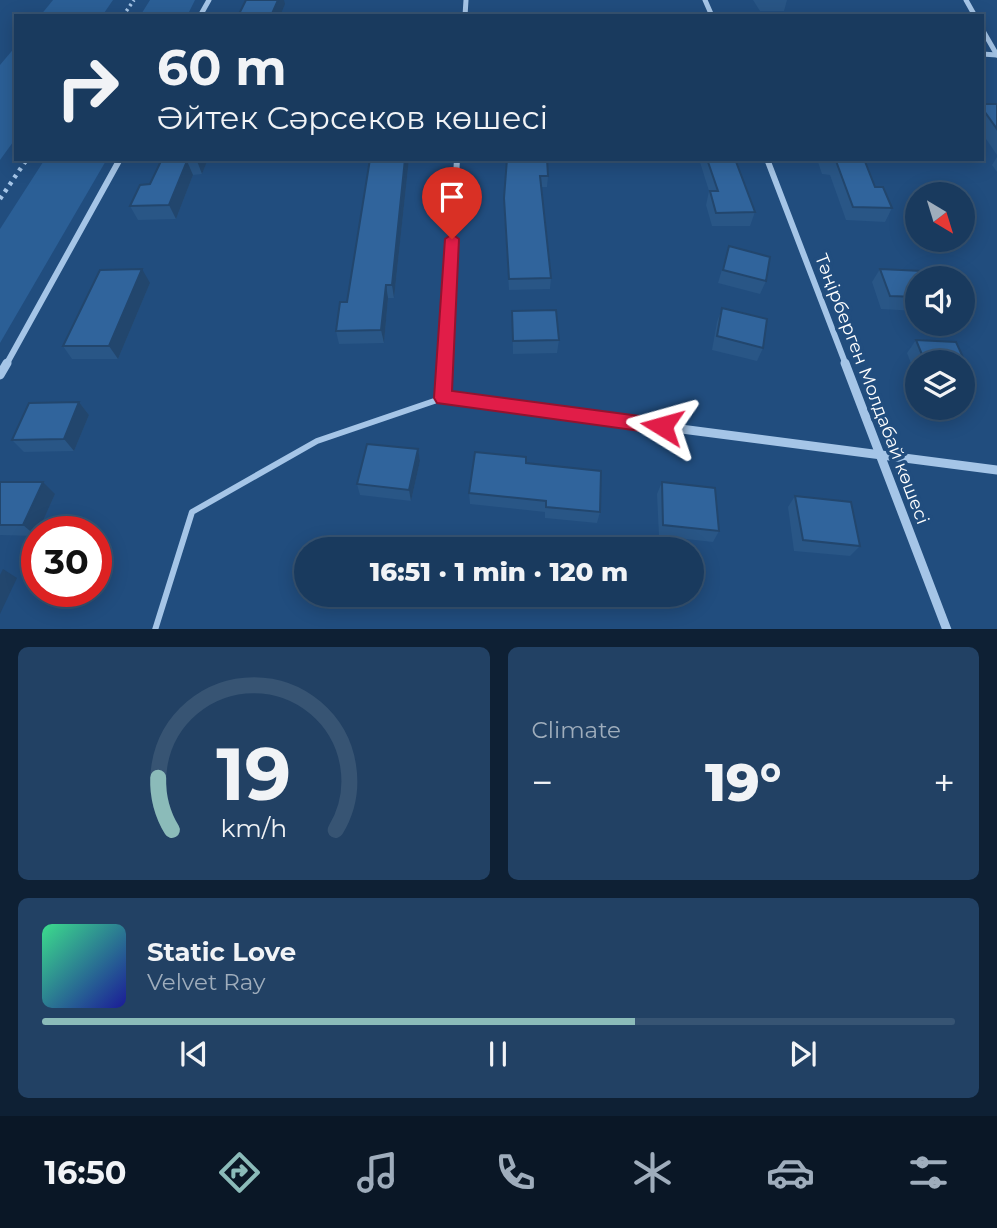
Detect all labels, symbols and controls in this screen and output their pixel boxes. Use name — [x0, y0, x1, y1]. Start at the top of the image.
text: 60 m — [157, 38, 287, 97]
icon: right — [42, 42, 133, 133]
text: Әйтек Сәрсеков көшесі — [157, 98, 548, 137]
pin — [422, 167, 482, 239]
icon: arrive — [433, 178, 471, 216]
north arrow — [905, 182, 975, 252]
map controls — [905, 182, 975, 420]
street label: Тәңірберген Молдабай көшесі — [810, 251, 934, 527]
button: sound — [905, 266, 975, 336]
button: layers — [905, 350, 975, 420]
position arrow — [625, 389, 699, 463]
speed limit sign: 30 — [21, 516, 112, 607]
text: 16:51 · 1 min · 120 m — [370, 556, 628, 588]
text: Climate — [532, 716, 621, 744]
text: 19 — [216, 730, 291, 818]
text: 19° — [705, 751, 782, 814]
text: − — [532, 759, 553, 806]
text: + — [933, 759, 955, 806]
text: km/h — [220, 812, 287, 842]
text: Static Love — [147, 936, 296, 968]
text: Velvet Ray — [147, 968, 265, 996]
icon: previous — [175, 1035, 213, 1073]
icon: pause — [479, 1035, 517, 1073]
icon: next — [784, 1035, 822, 1073]
icon: directions — [215, 1148, 264, 1197]
icon: music — [353, 1148, 402, 1197]
icon: phone — [491, 1148, 540, 1197]
icon: climate — [628, 1148, 677, 1197]
icon: car — [766, 1148, 815, 1197]
icon: filters — [904, 1148, 953, 1197]
text: 16:50 — [44, 1153, 126, 1192]

